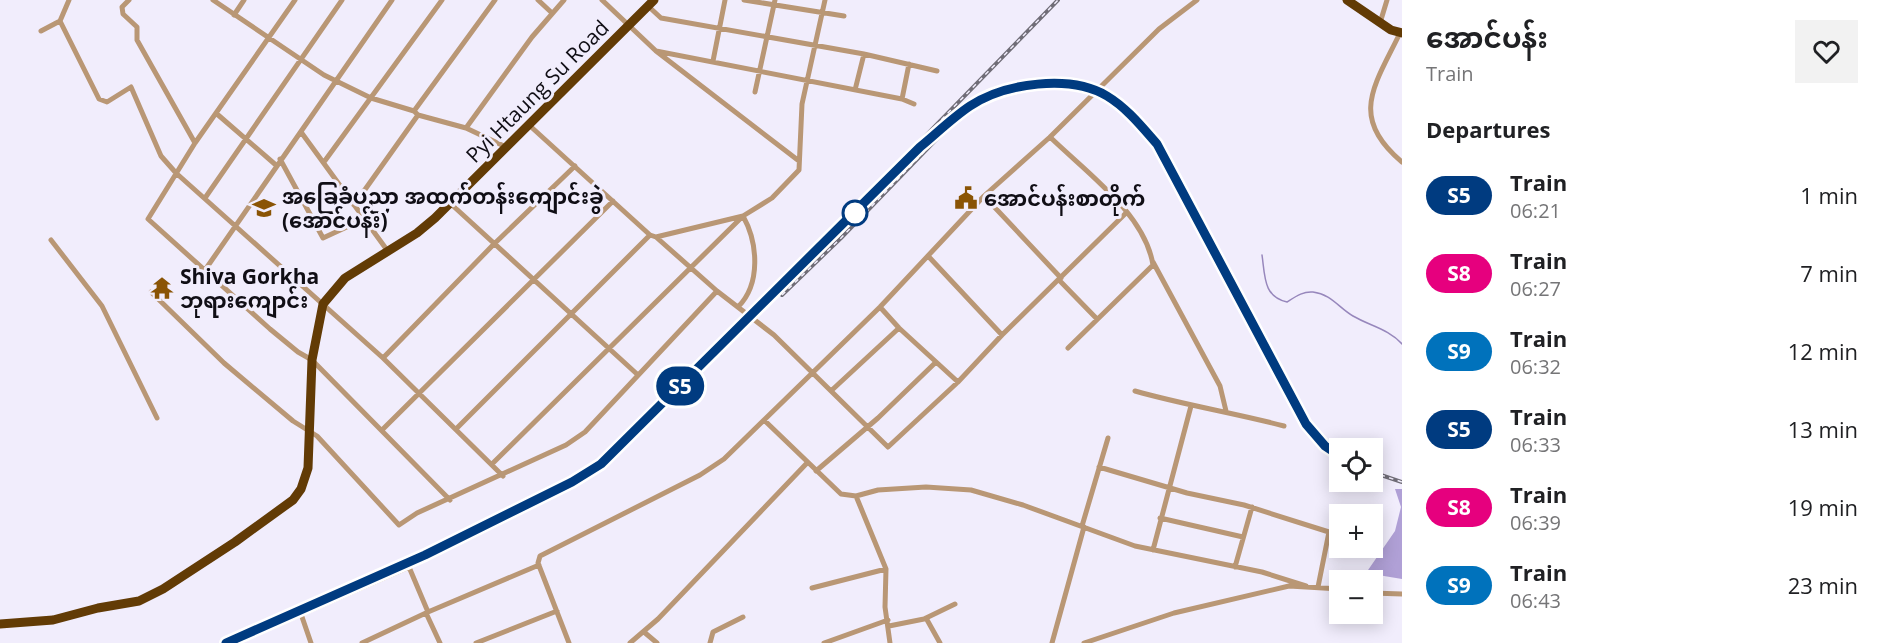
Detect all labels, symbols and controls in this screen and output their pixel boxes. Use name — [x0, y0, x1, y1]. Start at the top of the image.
street label: Pyi Htaung Su Road — [460, 14, 614, 168]
text: အောင်ပန်း — [1426, 18, 1548, 56]
button: heart — [1795, 20, 1858, 83]
text: Train — [1426, 60, 1474, 87]
text: Departures — [1426, 114, 1550, 144]
text: Train — [1510, 167, 1567, 197]
text: 1 min — [1800, 180, 1858, 210]
place label: အခြေခံပညာ အထက်တန်းကျောင်းခွဲ (အောင်ပန်း) — [282, 181, 604, 238]
text: S5 — [1447, 181, 1471, 209]
place label: အောင်ပန်းစာတိုက် — [984, 183, 1145, 216]
public building icon: အောင်ပန်းစာတိုက် — [953, 185, 979, 211]
school or university icon: အခြေခံပညာ အထက်တန်းကျောင်းခွဲ (အောင်ပန်း) — [251, 195, 277, 221]
text: 06:21 — [1510, 197, 1561, 224]
unlabelled marker — [842, 200, 868, 226]
text: Train — [1510, 245, 1567, 275]
text: 7 min — [1800, 258, 1858, 288]
text: S8 — [1447, 259, 1471, 287]
place label: Shiva Gorkha ဘုရားကျောင်း — [180, 262, 319, 319]
temple icon: Shiva Gorkha ဘုရားကျောင်း — [149, 275, 175, 301]
text: 06:27 — [1510, 275, 1561, 302]
text: Train — [1510, 323, 1567, 353]
text: 12 min — [1788, 336, 1858, 366]
text: S9 — [1447, 337, 1471, 365]
text: 06:32 — [1510, 353, 1561, 380]
line badge: S5 — [653, 366, 707, 406]
text: S5 — [668, 372, 692, 400]
text: Train — [1510, 401, 1567, 431]
text: 13 min — [1788, 414, 1858, 444]
text: S5 — [1447, 415, 1471, 443]
text: 06:33 — [1510, 431, 1561, 458]
map controls — [1329, 438, 1383, 624]
button: locate — [1329, 438, 1383, 492]
text: Train — [1510, 479, 1567, 509]
text: 19 min — [1788, 492, 1858, 522]
text: S8 — [1447, 493, 1471, 521]
button: + — [1329, 504, 1383, 558]
text: 06:39 — [1510, 509, 1561, 536]
text: Train — [1510, 557, 1567, 587]
button: − — [1329, 570, 1383, 624]
text: 23 min — [1788, 570, 1858, 600]
text: S9 — [1447, 571, 1471, 599]
text: 06:43 — [1510, 587, 1561, 614]

